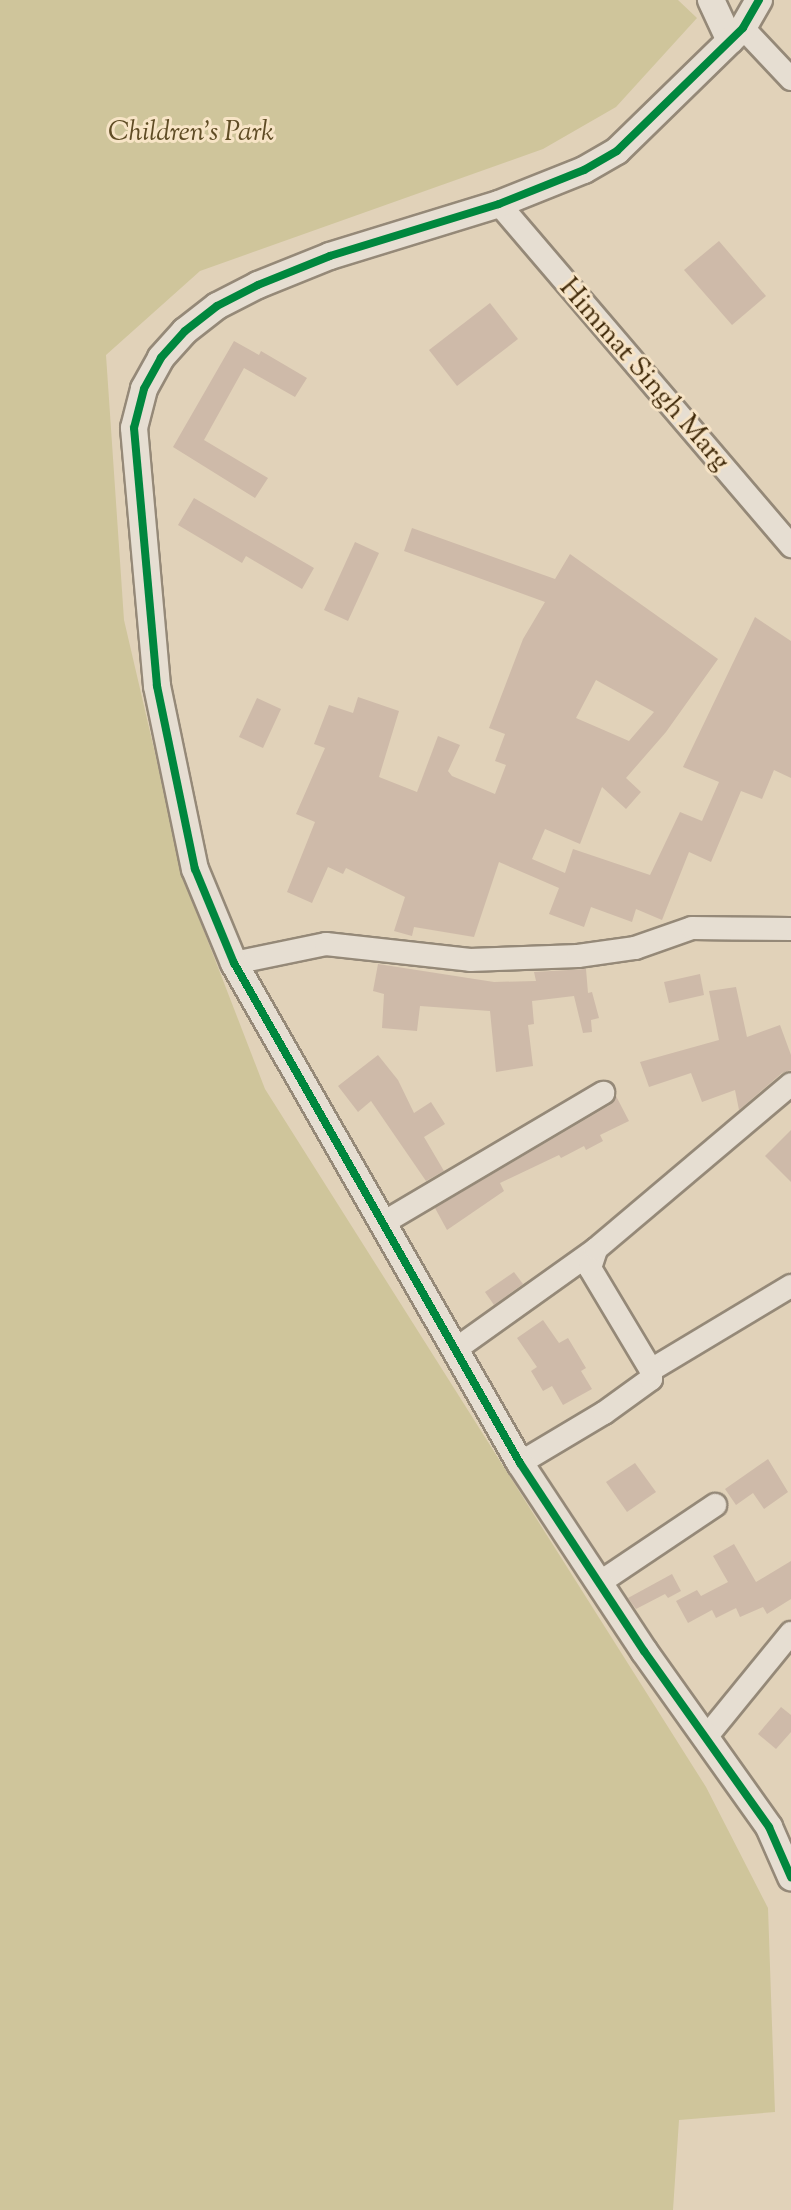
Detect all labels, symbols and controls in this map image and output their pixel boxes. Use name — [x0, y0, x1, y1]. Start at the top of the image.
park label: Children's Park — [108, 116, 274, 150]
street label: Himmat Singh Marg — [551, 272, 737, 478]

